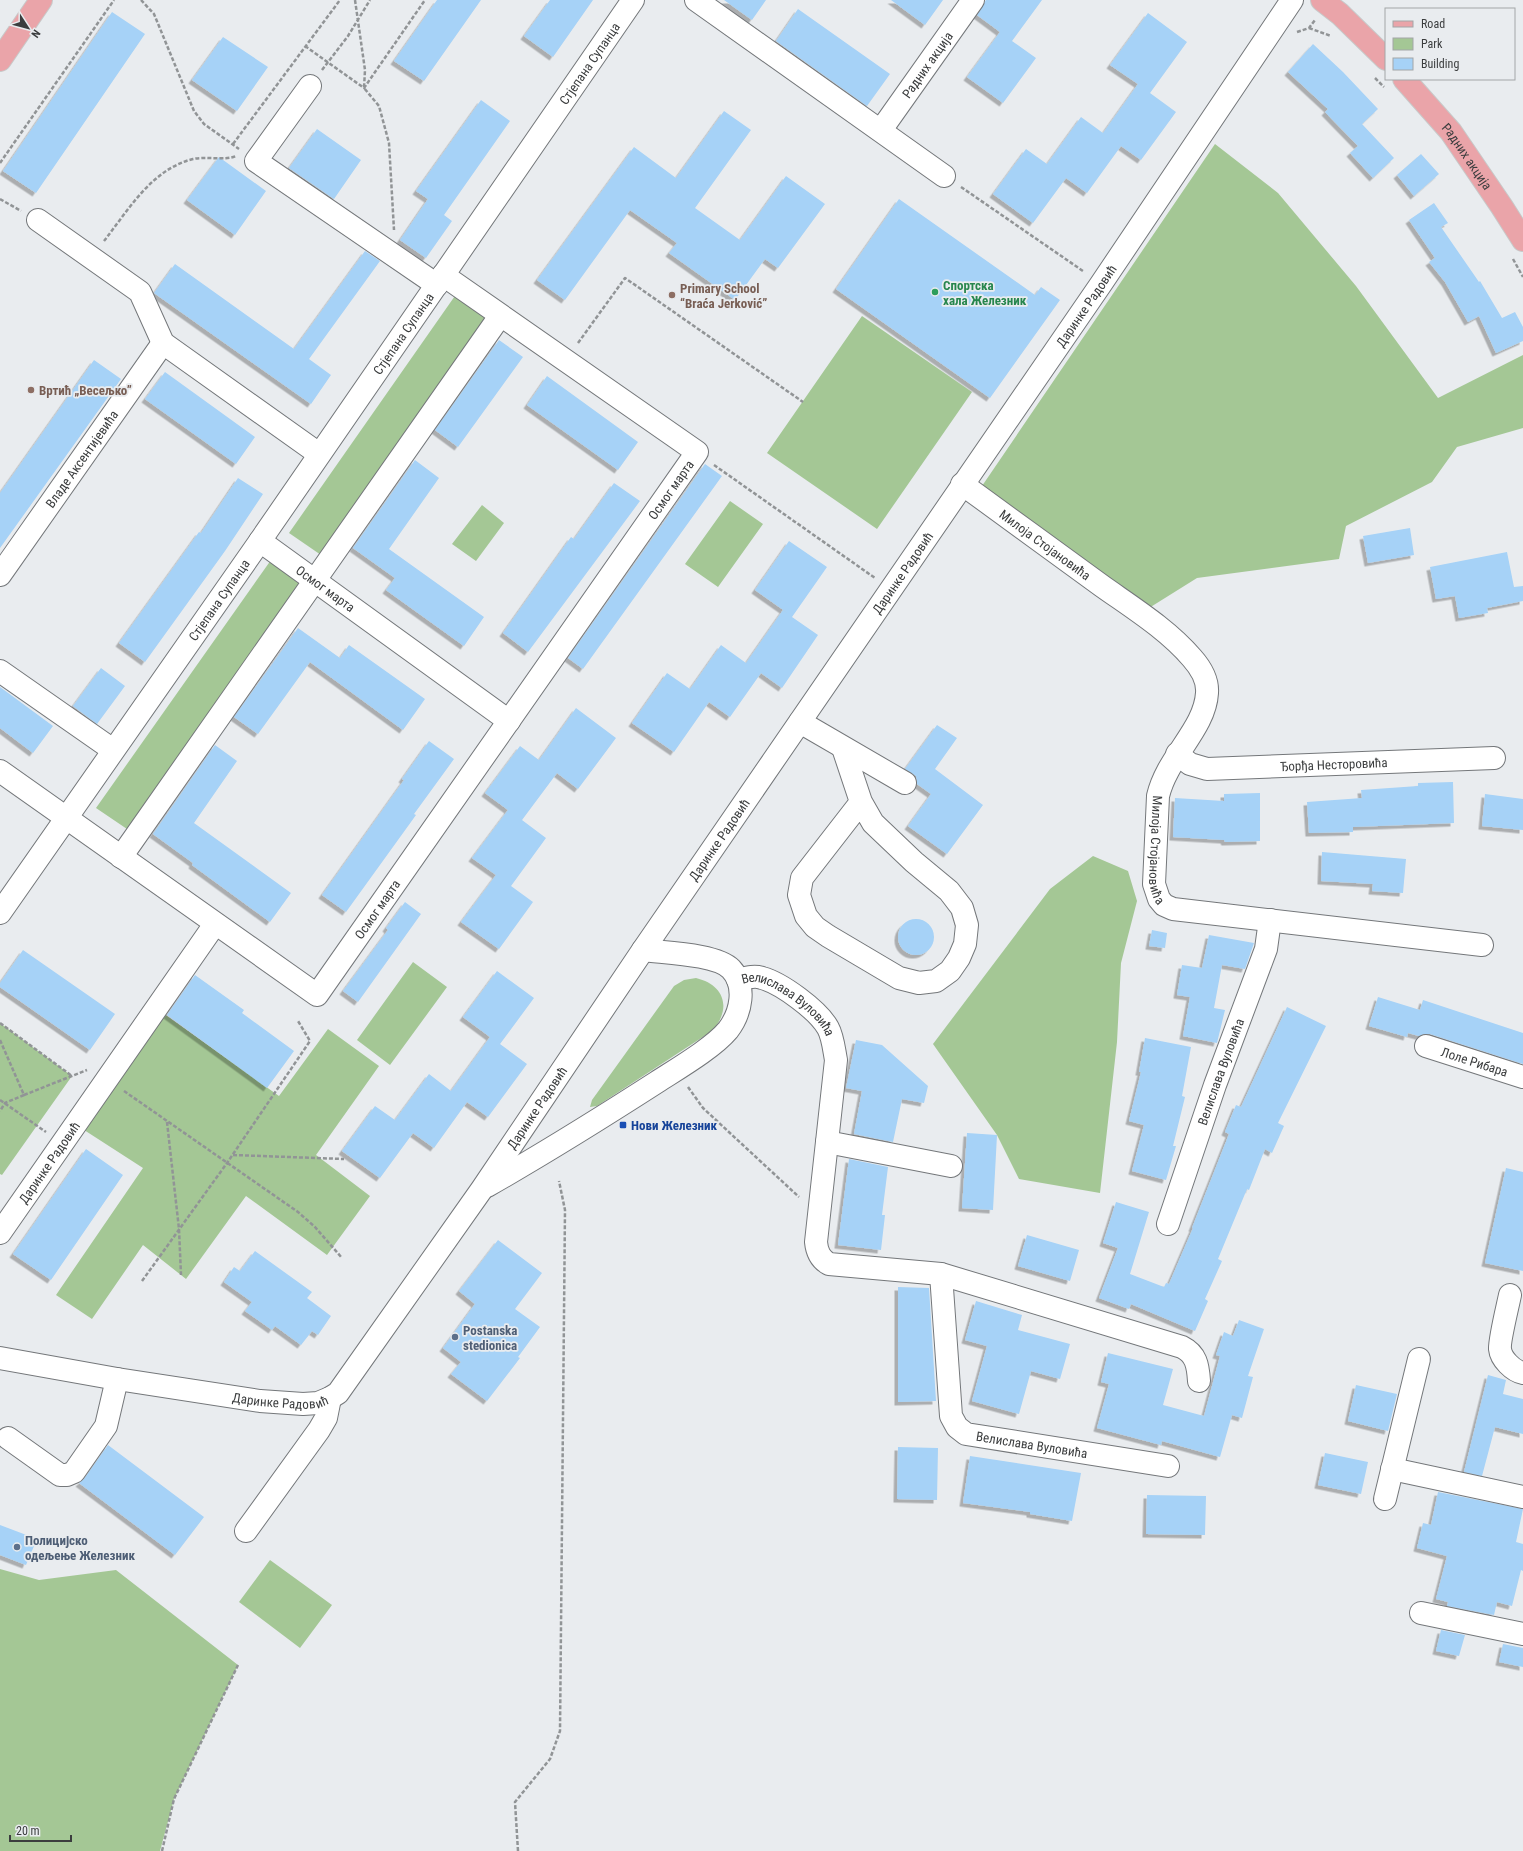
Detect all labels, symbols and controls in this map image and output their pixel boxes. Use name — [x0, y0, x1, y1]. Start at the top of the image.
north arrow — [8, 8, 48, 48]
legend — [1385, 8, 1515, 80]
text: Road — [1421, 17, 1445, 31]
street label: Стјепана Супанца — [556, 20, 623, 107]
text: N — [28, 27, 43, 40]
street label: Радних акција — [899, 29, 956, 101]
text: Park — [1421, 37, 1443, 51]
text: Building — [1421, 57, 1459, 71]
street label: Радних акција — [1439, 120, 1495, 192]
street label: Даринке Радовић — [1053, 262, 1119, 350]
place label: Спортска хала Железник — [943, 278, 1027, 308]
place label: Primary School “Braća Jerković” — [680, 281, 767, 311]
marker: Спортска хала Железник — [930, 287, 940, 297]
street label: Стјепана Супанца — [370, 290, 437, 377]
marker: Primary School “Braća Jerković” — [667, 290, 677, 300]
place label: Вртић „Весељко” — [39, 383, 132, 398]
marker: Вртић „Весељко” — [26, 385, 36, 395]
street label: Владе Аксентијевића — [42, 407, 121, 510]
street label: Осмог марта — [645, 457, 697, 522]
street label: Милоја Стојановића — [997, 506, 1094, 583]
street label: Даринке Радовић — [869, 529, 936, 617]
street label: Стјепана Супанца — [185, 556, 252, 644]
street label: Осмог марта — [293, 562, 358, 615]
street label: Ђорђа Несторовића — [1280, 755, 1388, 774]
street label: Милоја Стојановића — [1146, 795, 1168, 907]
street label: Даринке Радовић — [685, 796, 752, 884]
street label: Осмог марта — [351, 877, 403, 942]
street label: Велислава Вуловића — [740, 969, 838, 1038]
street label: Велислава Вуловића — [1194, 1016, 1247, 1127]
street label: Лоле Рибара — [1439, 1044, 1510, 1079]
street label: Даринке Радовић — [504, 1063, 570, 1152]
place label: Нови Железник — [631, 1118, 718, 1133]
street label: Даринке Радовић — [15, 1119, 83, 1206]
marker: Нови Железник — [618, 1120, 628, 1130]
place label: Postanska stedionica — [463, 1323, 517, 1353]
marker: Postanska stedionica — [450, 1332, 460, 1342]
street label: Даринке Радовић — [231, 1389, 331, 1412]
street label: Велислава Вуловића — [975, 1428, 1089, 1461]
place label: Полицијско одељење Железник — [25, 1533, 135, 1563]
marker: Полицијско одељење Железник — [12, 1542, 22, 1552]
scale bar — [10, 1817, 71, 1843]
text: 20 m — [16, 1824, 40, 1838]

